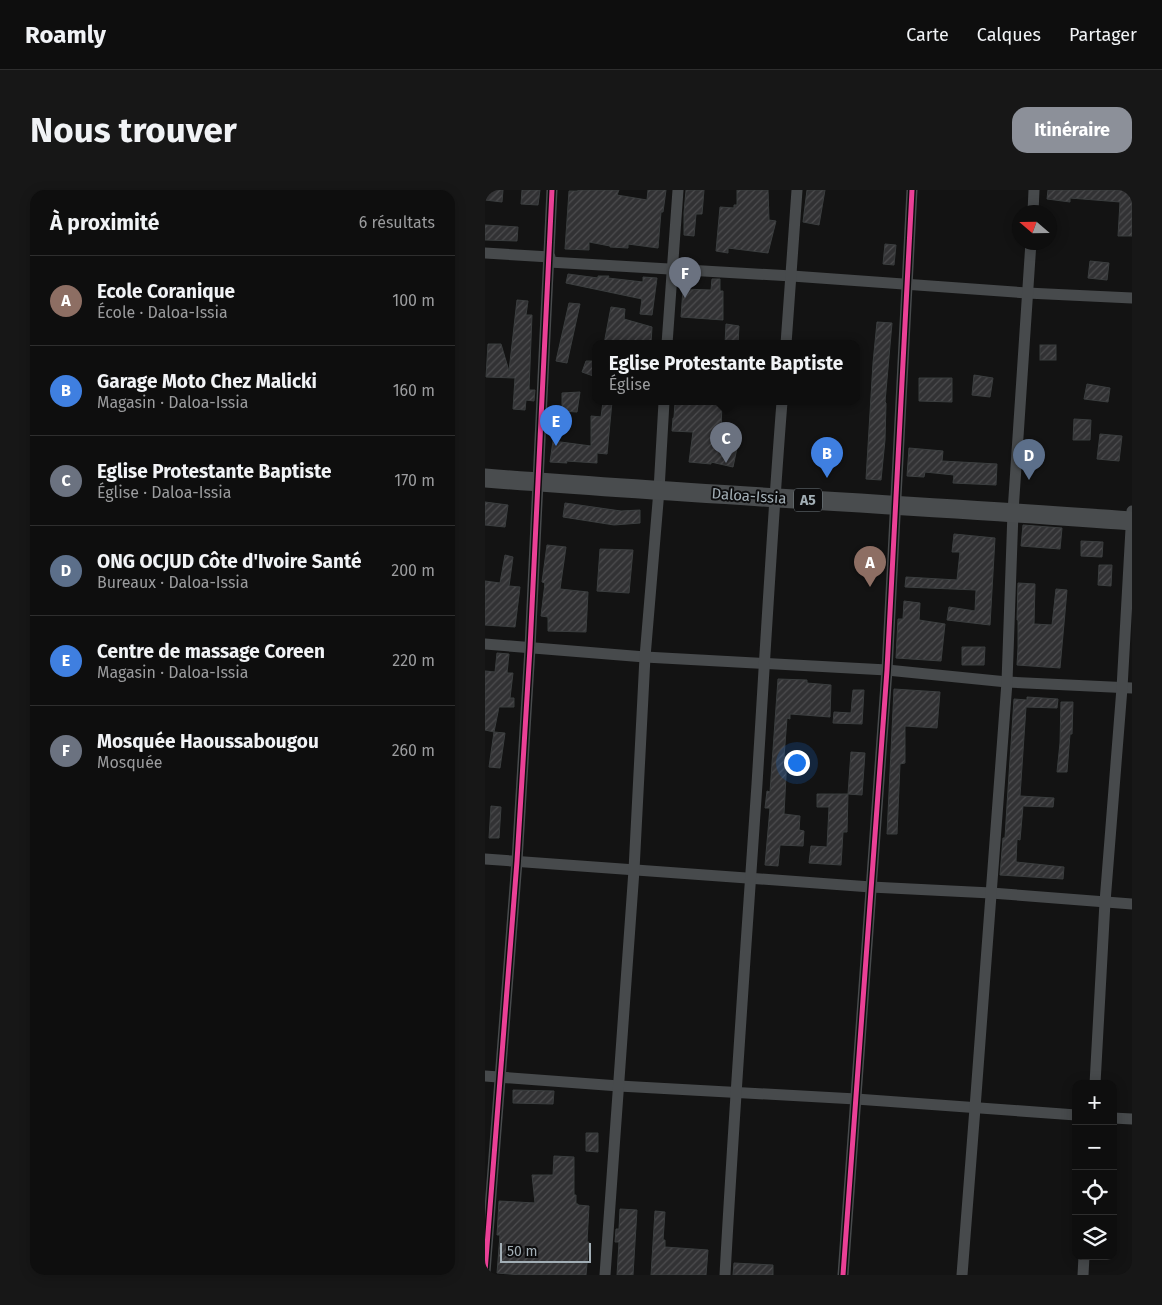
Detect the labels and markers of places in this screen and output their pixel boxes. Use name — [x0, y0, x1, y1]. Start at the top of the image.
pin: F — [669, 257, 701, 298]
pin: E — [540, 405, 572, 446]
pin: C — [710, 422, 742, 463]
pin: B — [811, 437, 843, 478]
pin: D — [1013, 439, 1045, 480]
pin: A — [854, 546, 886, 587]

